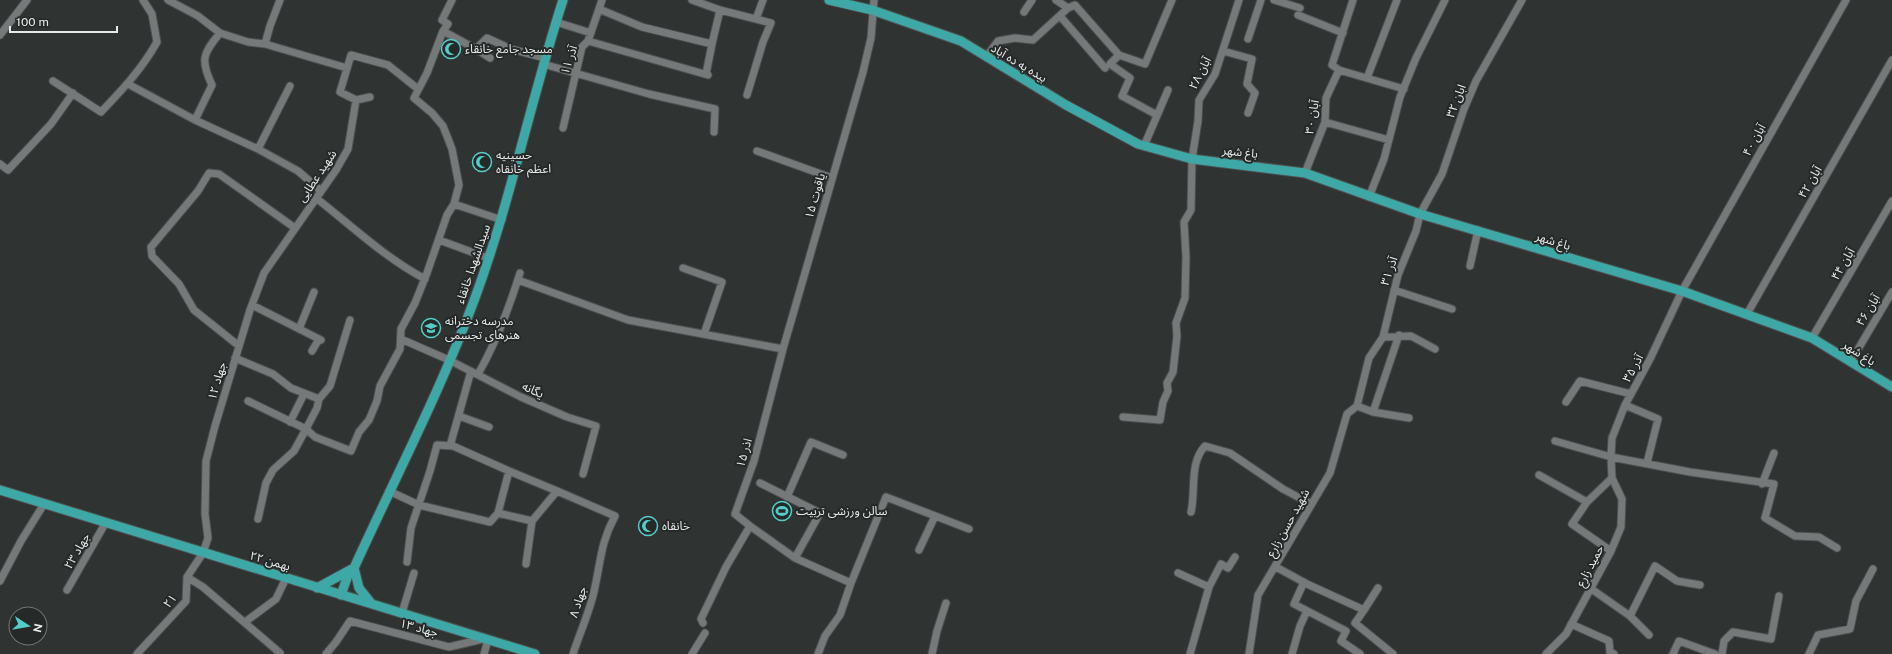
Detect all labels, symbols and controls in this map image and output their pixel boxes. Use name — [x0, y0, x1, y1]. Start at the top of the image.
scale bar — [10, 8, 117, 34]
text: 100 m — [16, 15, 49, 29]
mosque icon: مسجد جامع خانقاء — [440, 38, 462, 60]
street label: بیده به ده آباد — [989, 41, 1049, 85]
place label: مسجد جامع خانقاء — [465, 42, 553, 58]
street label: آذر ۱۱ — [558, 43, 580, 76]
street label: آبان ۲۸ — [1186, 54, 1214, 92]
street label: ابان ۳۲ — [1443, 82, 1469, 120]
street label: آبان ۳۰ — [1302, 98, 1322, 135]
street label: آبان ۴۰ — [1740, 121, 1769, 158]
street label: باغ شهر — [1220, 143, 1259, 163]
street label: شهید عطایی — [294, 147, 340, 205]
place label: حسینیه اعظم خانقاه — [496, 148, 551, 178]
mosque icon: حسینیه اعظم خانقاه — [471, 151, 493, 173]
street label: آبان ۴۲ — [1795, 163, 1825, 200]
street label: یاقوت ۱۵ — [802, 172, 828, 220]
street label: سیدالشهدا خانقاء — [453, 223, 493, 305]
street label: باغ شهر — [1532, 229, 1572, 255]
street label: آبان ۴۴ — [1828, 245, 1858, 282]
street label: آذر ۳۱ — [1378, 254, 1401, 287]
street label: آبان ۴۶ — [1853, 291, 1883, 328]
place label: مدرسه دخترانه هنرهای تجسمی — [445, 314, 520, 342]
school or university icon: مدرسه دخترانه هنرهای تجسمی — [420, 317, 442, 339]
street label: باغ شهر — [1838, 337, 1878, 370]
street label: آذر ۳۵ — [1620, 351, 1647, 384]
street label: جهاد ۱۲ — [205, 360, 229, 402]
street label: یگانه — [520, 379, 546, 401]
street label: اذر ۱۵ — [733, 437, 755, 469]
street label: شهید حسن زارع — [1264, 487, 1314, 560]
sports icon: سالن ورزشی تربیت — [771, 500, 793, 522]
place label: سالن ورزشی تربیت — [796, 504, 887, 518]
mosque icon: خانقاه — [637, 515, 659, 537]
place label: خانقاه — [662, 519, 690, 533]
street label: جهاد ۲۳ — [61, 531, 93, 571]
street label: حمید زارع — [1573, 543, 1609, 590]
street label: ۲۲ بهمن — [248, 549, 292, 574]
street label: جهاد ۸ — [566, 585, 590, 619]
street label: ۲۱ — [160, 591, 180, 611]
north arrow — [8, 606, 48, 646]
street label: جهاد ۱۳ — [398, 616, 440, 640]
text: N — [31, 623, 45, 634]

